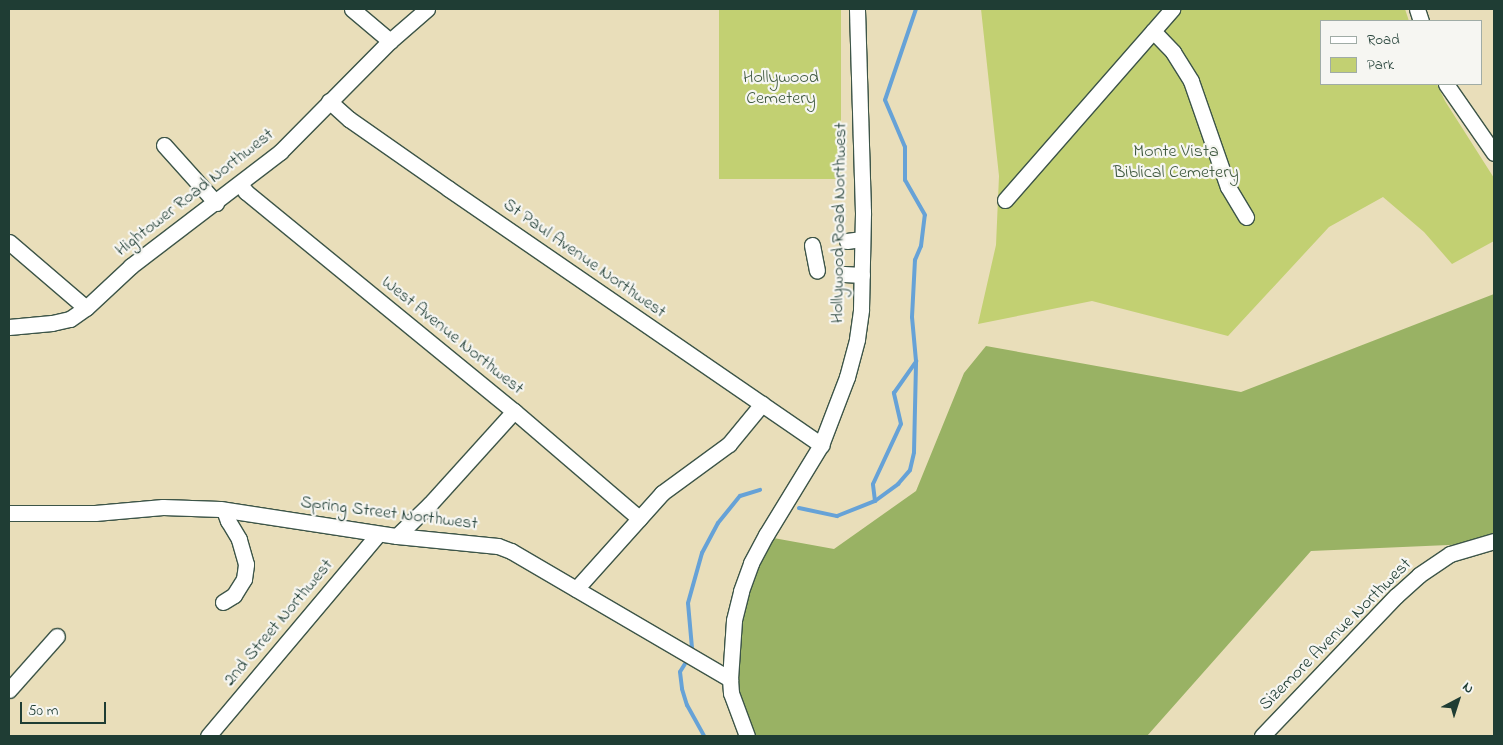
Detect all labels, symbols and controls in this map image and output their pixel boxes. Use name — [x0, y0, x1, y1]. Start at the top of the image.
legend — [1320, 20, 1483, 85]
text: Road — [1367, 29, 1400, 51]
text: Park — [1367, 54, 1394, 76]
park label: Hollywood Cemetery — [743, 68, 819, 110]
street label: Hollywood Road Northwest — [827, 122, 853, 324]
street label: Hightower Road Northwest — [111, 124, 279, 262]
park label: Monte Vista Biblical Cemetery — [1113, 142, 1239, 184]
street label: St Paul Avenue Northwest — [498, 195, 670, 323]
street label: West Avenue Northwest — [376, 272, 528, 400]
street label: Spring Street Northwest — [299, 492, 479, 536]
street label: Sizemore Avenue Northwest — [1255, 554, 1417, 716]
street label: 2nd Street Northwest — [220, 555, 338, 691]
north arrow — [1433, 675, 1483, 725]
text: N — [1458, 677, 1478, 699]
scale bar — [22, 692, 109, 724]
text: 50 m — [28, 700, 58, 722]

